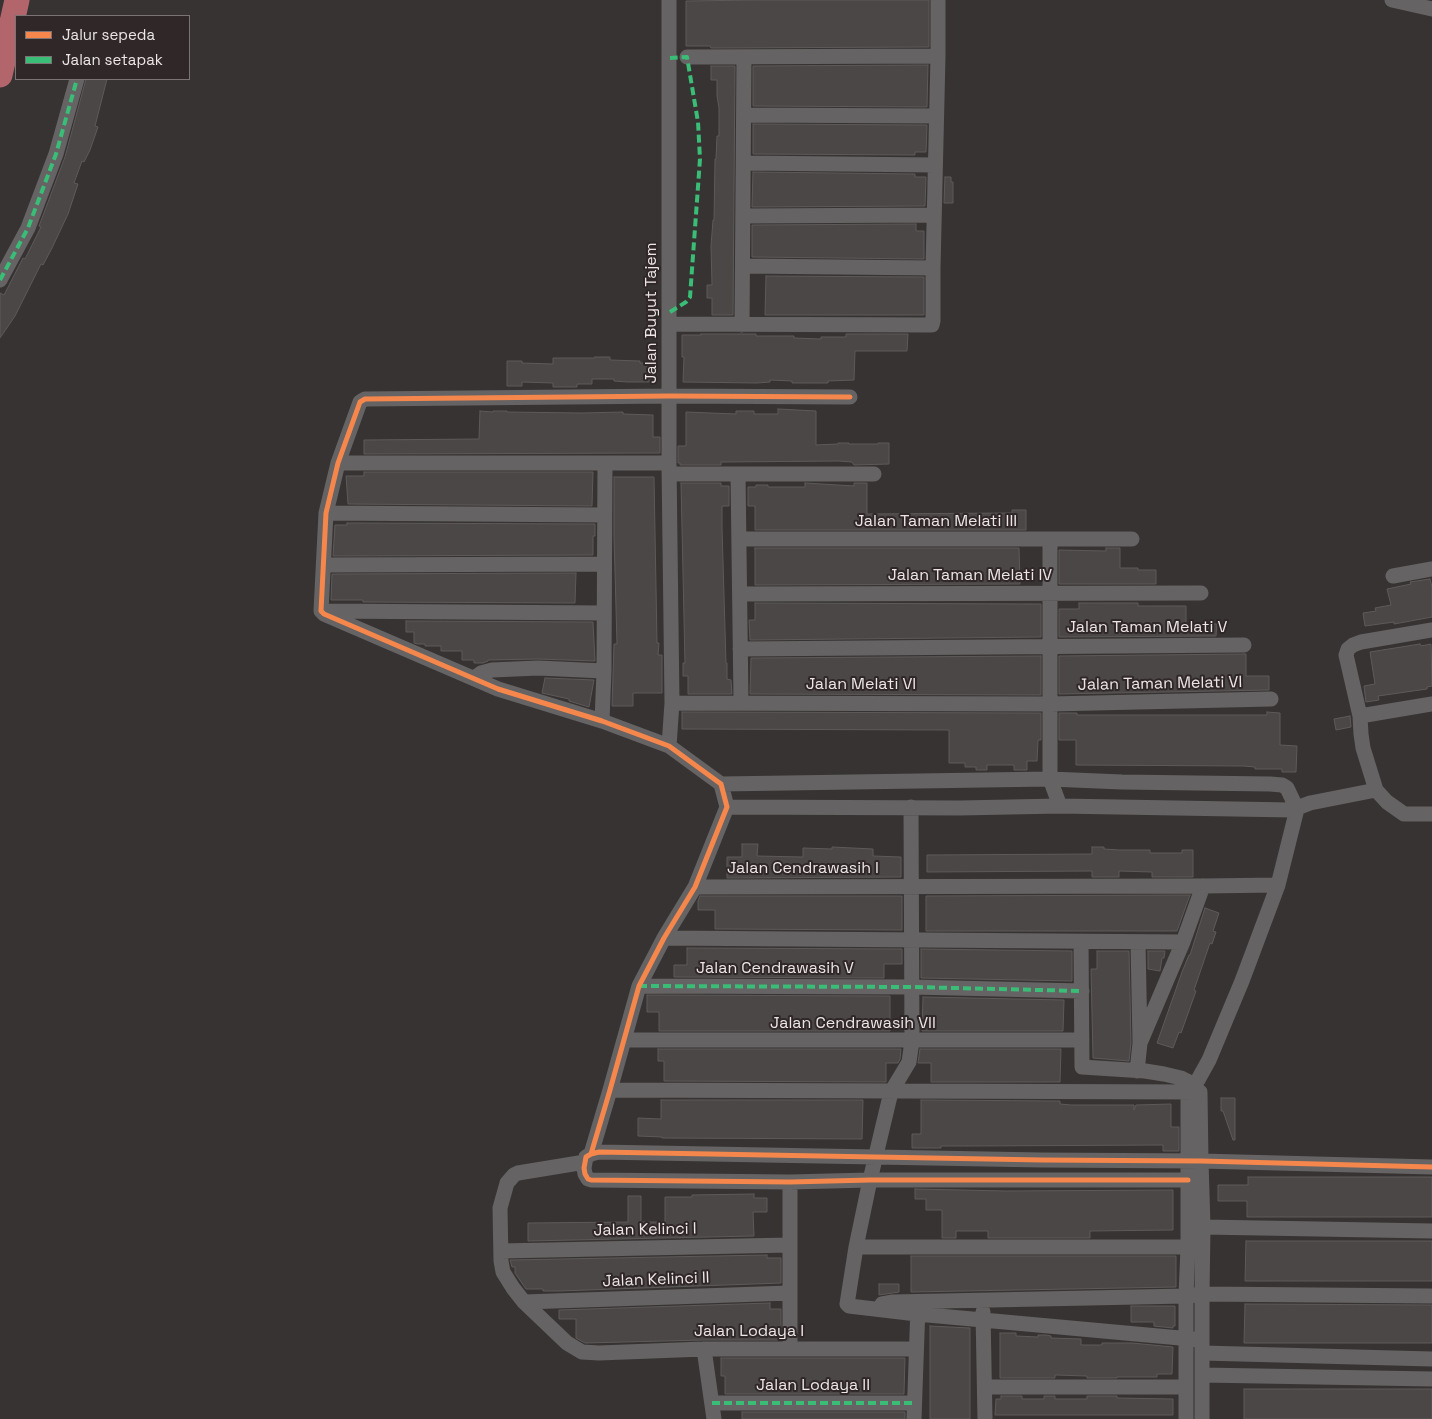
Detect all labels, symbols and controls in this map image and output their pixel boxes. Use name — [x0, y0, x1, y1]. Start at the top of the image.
legend — [15, 15, 190, 80]
text: Jalur sepeda — [62, 25, 155, 44]
text: Jalan setapak — [62, 50, 163, 69]
street label: Jalan Buyut Tajem — [642, 242, 662, 384]
street label: Jalan Taman Melati III — [855, 512, 1017, 532]
street label: Jalan Taman Melati IV — [888, 566, 1052, 586]
street label: Jalan Taman Melati V — [1067, 618, 1227, 638]
street label: Jalan Taman Melati VI — [1078, 673, 1242, 695]
street label: Jalan Melati VI — [806, 675, 916, 695]
street label: Jalan Cendrawasih I — [727, 859, 879, 879]
street label: Jalan Cendrawasih V — [696, 959, 854, 979]
street label: Jalan Cendrawasih VII — [770, 1014, 936, 1034]
street label: Jalan Kelinci I — [593, 1219, 697, 1241]
street label: Jalan Kelinci II — [602, 1269, 710, 1291]
street label: Jalan Lodaya I — [694, 1322, 804, 1342]
street label: Jalan Lodaya II — [756, 1376, 870, 1396]

